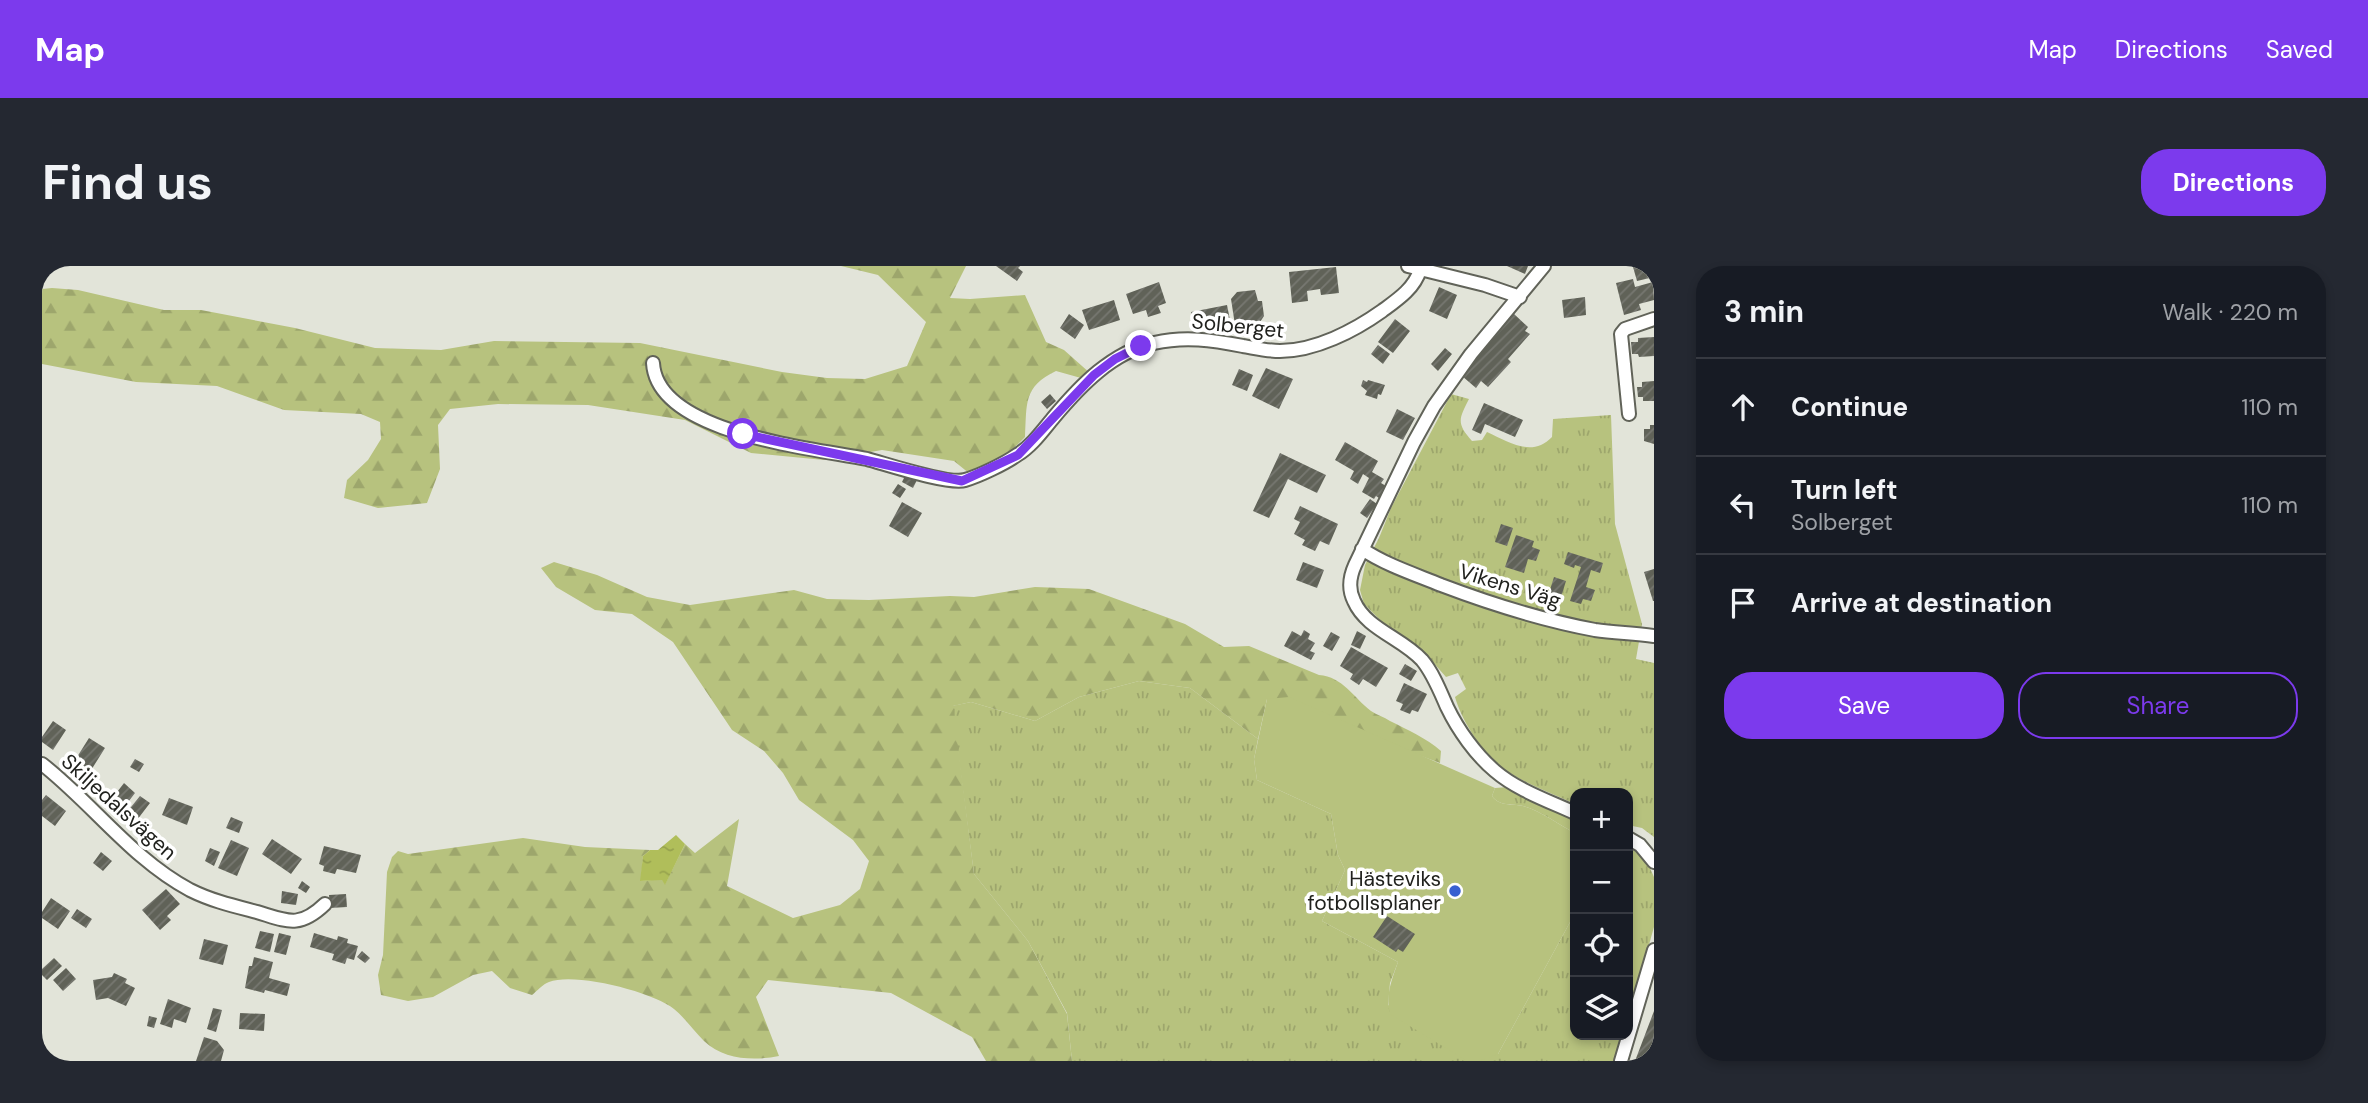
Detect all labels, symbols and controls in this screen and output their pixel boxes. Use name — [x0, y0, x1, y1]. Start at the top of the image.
text: Map — [35, 28, 105, 71]
text: Map — [2029, 34, 2077, 65]
text: Directions — [2115, 34, 2228, 65]
text: Saved — [2266, 34, 2333, 65]
button: Directions — [2141, 149, 2326, 216]
text: Find us — [42, 150, 213, 214]
text: 3 min — [1724, 292, 1804, 331]
text: Walk · 220 m — [2162, 297, 2298, 327]
street label: Solberget — [1190, 307, 1286, 345]
route end — [1125, 330, 1156, 361]
icon: ahead — [1724, 388, 1762, 426]
text: Continue — [1791, 390, 1908, 424]
text: 110 m — [2241, 392, 2298, 422]
route start — [727, 418, 758, 449]
text: Turn left — [1791, 473, 1898, 507]
icon: left — [1724, 486, 1762, 524]
text: 110 m — [2241, 490, 2298, 520]
text: Solberget — [1791, 507, 1893, 537]
street label: Vikens Väg — [1456, 557, 1565, 615]
icon: arrive — [1724, 584, 1762, 622]
text: Arrive at destination — [1791, 586, 2052, 620]
button: Save — [1724, 672, 2004, 739]
button: Share — [2018, 672, 2298, 739]
street label: Skiljedalsvägen — [55, 748, 183, 866]
map controls — [1570, 788, 1633, 1040]
button: + — [1570, 788, 1633, 851]
button: − — [1570, 851, 1633, 914]
place label: Hästeviks fotbollsplaner — [1308, 865, 1441, 917]
marker: Hästeviks fotbollsplaner — [1447, 883, 1463, 899]
button: locate — [1570, 914, 1633, 977]
button: layers — [1570, 977, 1633, 1040]

